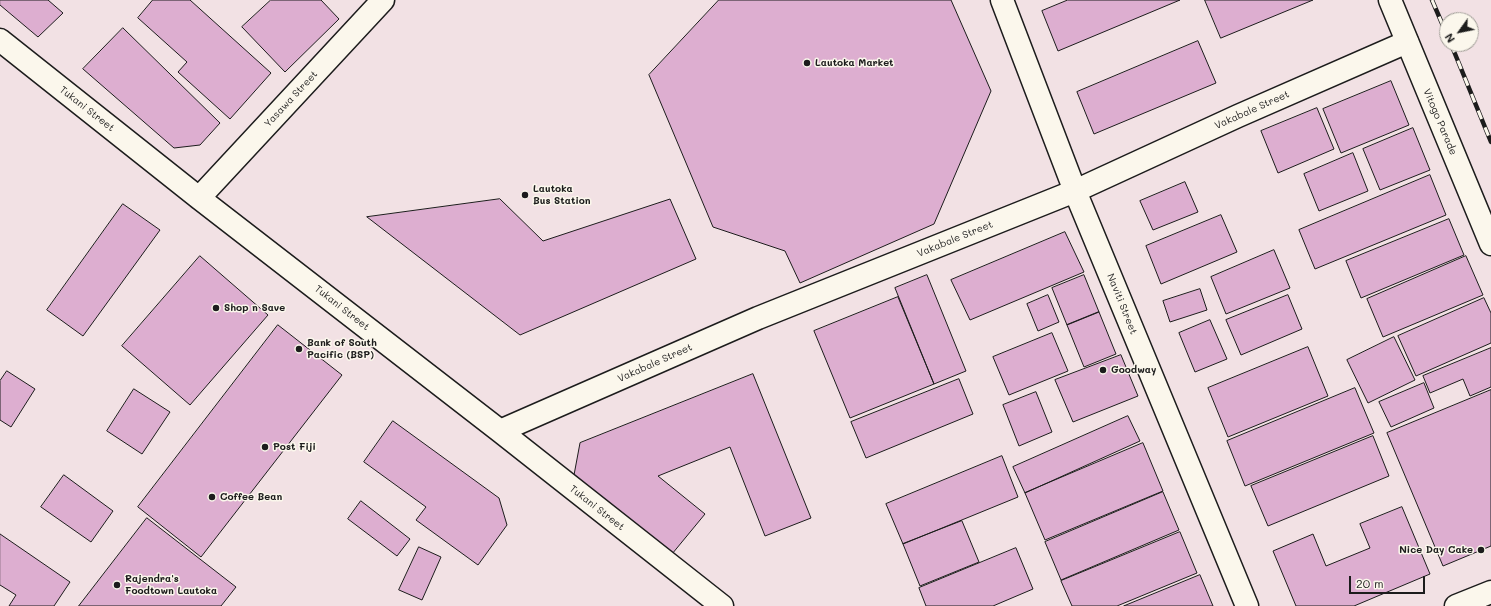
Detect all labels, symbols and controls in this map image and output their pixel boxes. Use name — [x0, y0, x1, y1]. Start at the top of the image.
north arrow — [1439, 12, 1479, 52]
text: N — [1441, 31, 1458, 46]
place label: Lautoka Market — [815, 57, 894, 69]
marker: Lautoka Market — [802, 58, 812, 68]
street label: Yasawa Street — [262, 68, 320, 130]
street label: Tukani Street — [57, 84, 117, 134]
street label: Vitogo Parade — [1421, 87, 1459, 157]
street label: Vakabale Street — [1213, 88, 1291, 132]
place label: Lautoka Bus Station — [533, 183, 591, 206]
marker: Lautoka Bus Station — [520, 190, 530, 200]
street label: Vakabale Street — [915, 218, 995, 260]
street label: Naviti Street — [1104, 272, 1140, 336]
street label: Tukani Street — [312, 283, 372, 333]
place label: Shop n Save — [224, 302, 285, 314]
marker: Shop n Save — [211, 303, 221, 313]
place label: Bank of South Pacific (BSP) — [307, 337, 377, 360]
street label: Vakabale Street — [616, 341, 694, 385]
marker: Bank of South Pacific (BSP) — [294, 344, 304, 354]
place label: Goodway — [1111, 364, 1156, 376]
marker: Goodway — [1098, 365, 1108, 375]
place label: Post Fiji — [273, 441, 316, 453]
marker: Post Fiji — [260, 442, 270, 452]
street label: Tukani Street — [567, 483, 627, 533]
place label: Coffee Bean — [220, 491, 282, 503]
marker: Coffee Bean — [207, 492, 217, 502]
place label: Nice Day Cake — [1399, 544, 1473, 556]
marker: Nice Day Cake — [1476, 545, 1486, 555]
scale bar — [1351, 568, 1427, 594]
place label: Rajendra's Foodtown Lautoka — [125, 573, 217, 596]
text: 20 m — [1356, 575, 1384, 591]
marker: Rajendra's Foodtown Lautoka — [112, 580, 122, 590]

